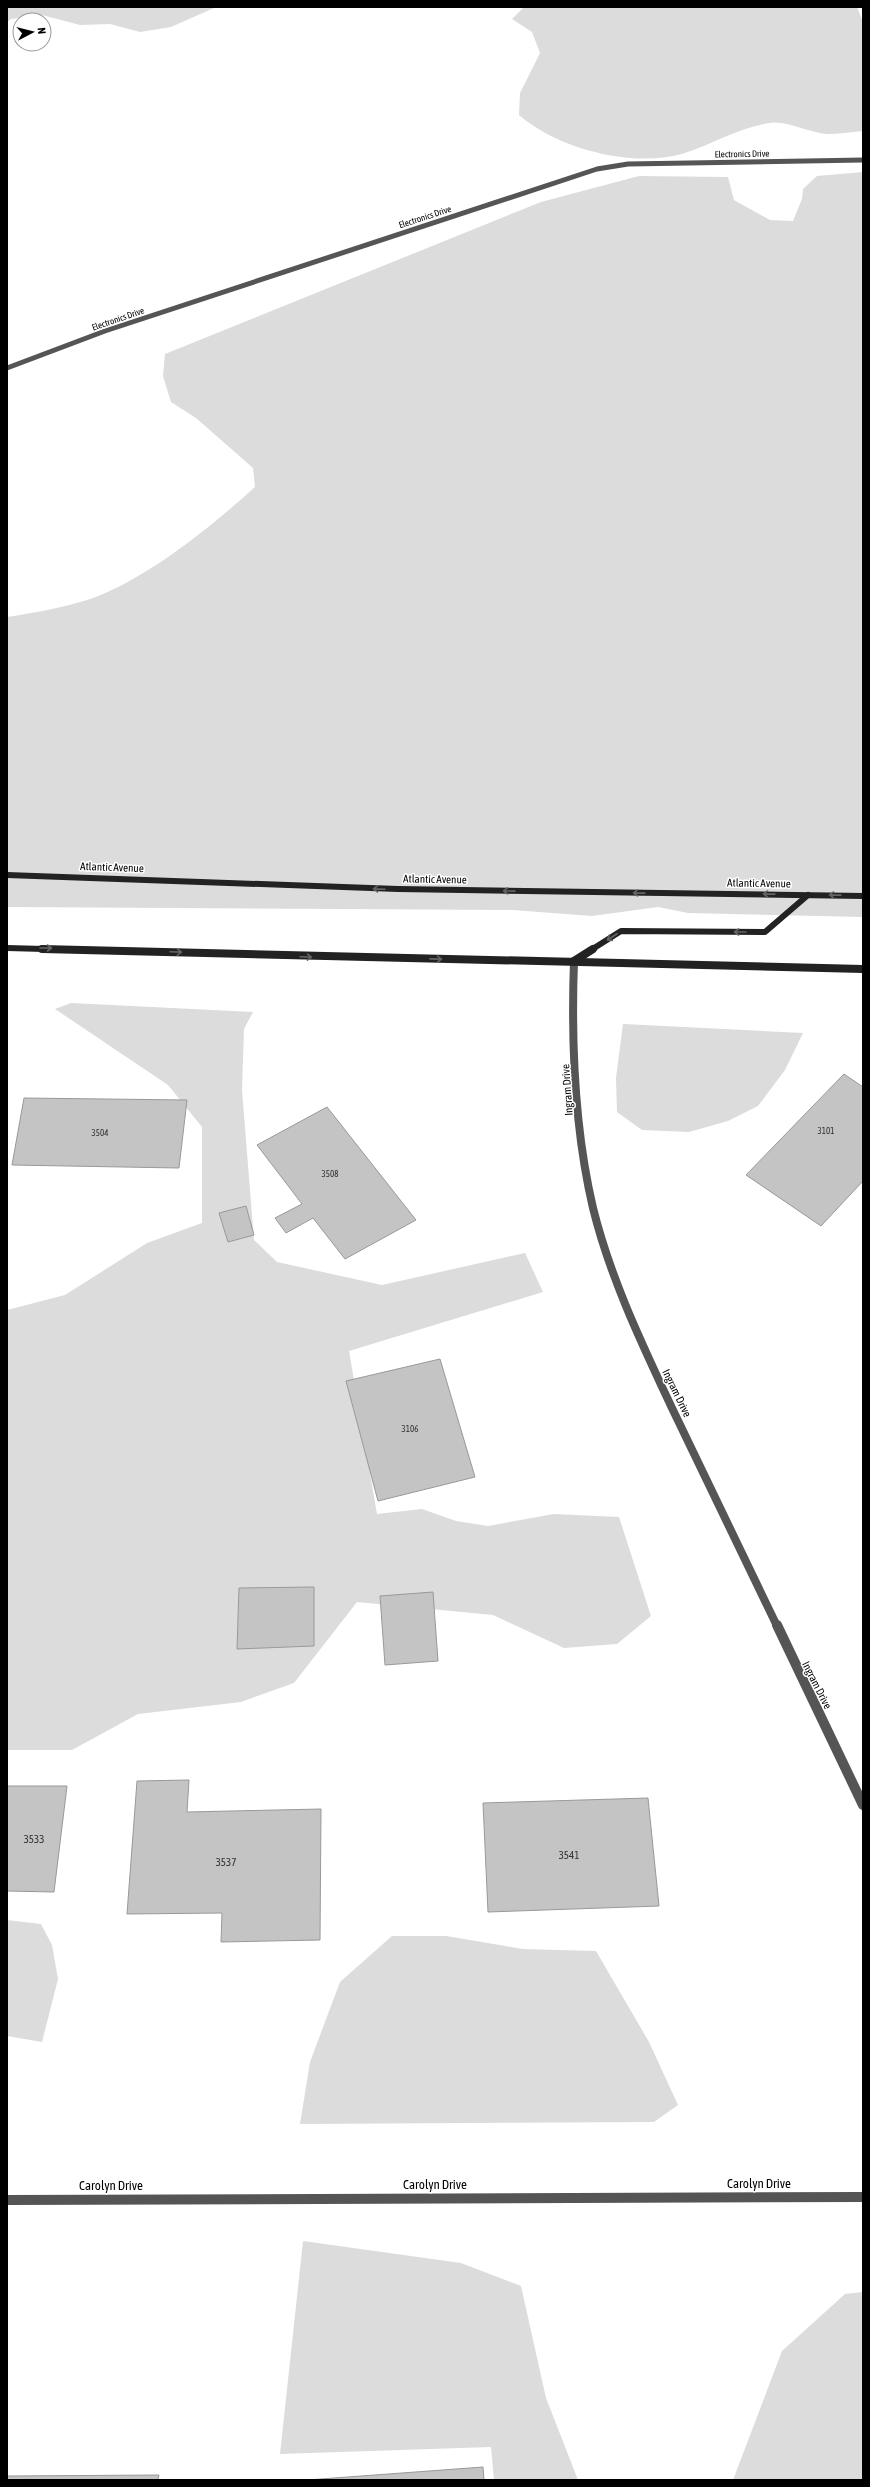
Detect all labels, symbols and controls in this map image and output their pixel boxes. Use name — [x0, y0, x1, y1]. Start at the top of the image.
north arrow — [12, 12, 52, 52]
text: N — [36, 27, 48, 35]
street label: Electronics Drive — [715, 149, 769, 159]
street label: Electronics Drive — [397, 204, 453, 230]
street label: Electronics Drive — [91, 305, 145, 333]
street label: Atlantic Avenue — [80, 860, 144, 874]
street label: Atlantic Avenue — [403, 872, 467, 886]
street label: Atlantic Avenue — [727, 876, 791, 890]
one-way arrow — [373, 885, 386, 892]
one-way arrow — [503, 887, 516, 895]
one-way arrow — [633, 889, 646, 897]
one-way arrow — [763, 891, 776, 898]
one-way arrow — [829, 891, 842, 899]
one-way arrow — [734, 928, 747, 936]
one-way arrow — [606, 933, 618, 941]
one-way arrow — [39, 944, 52, 952]
one-way arrow — [169, 949, 182, 956]
one-way arrow — [299, 953, 312, 960]
one-way arrow — [429, 955, 442, 963]
street label: Ingram Drive — [559, 1064, 575, 1116]
house number: 3101 — [818, 1126, 834, 1136]
house number: 3504 — [92, 1128, 108, 1138]
house number: 3508 — [322, 1169, 338, 1179]
street label: Ingram Drive — [660, 1367, 694, 1419]
house number: 3106 — [402, 1424, 418, 1434]
street label: Ingram Drive — [800, 1659, 834, 1711]
house number: 3533 — [24, 1833, 44, 1845]
house number: 3541 — [559, 1849, 579, 1861]
house number: 3537 — [216, 1856, 236, 1868]
street label: Carolyn Drive — [727, 2176, 791, 2191]
street label: Carolyn Drive — [403, 2177, 467, 2192]
street label: Carolyn Drive — [79, 2178, 143, 2193]

